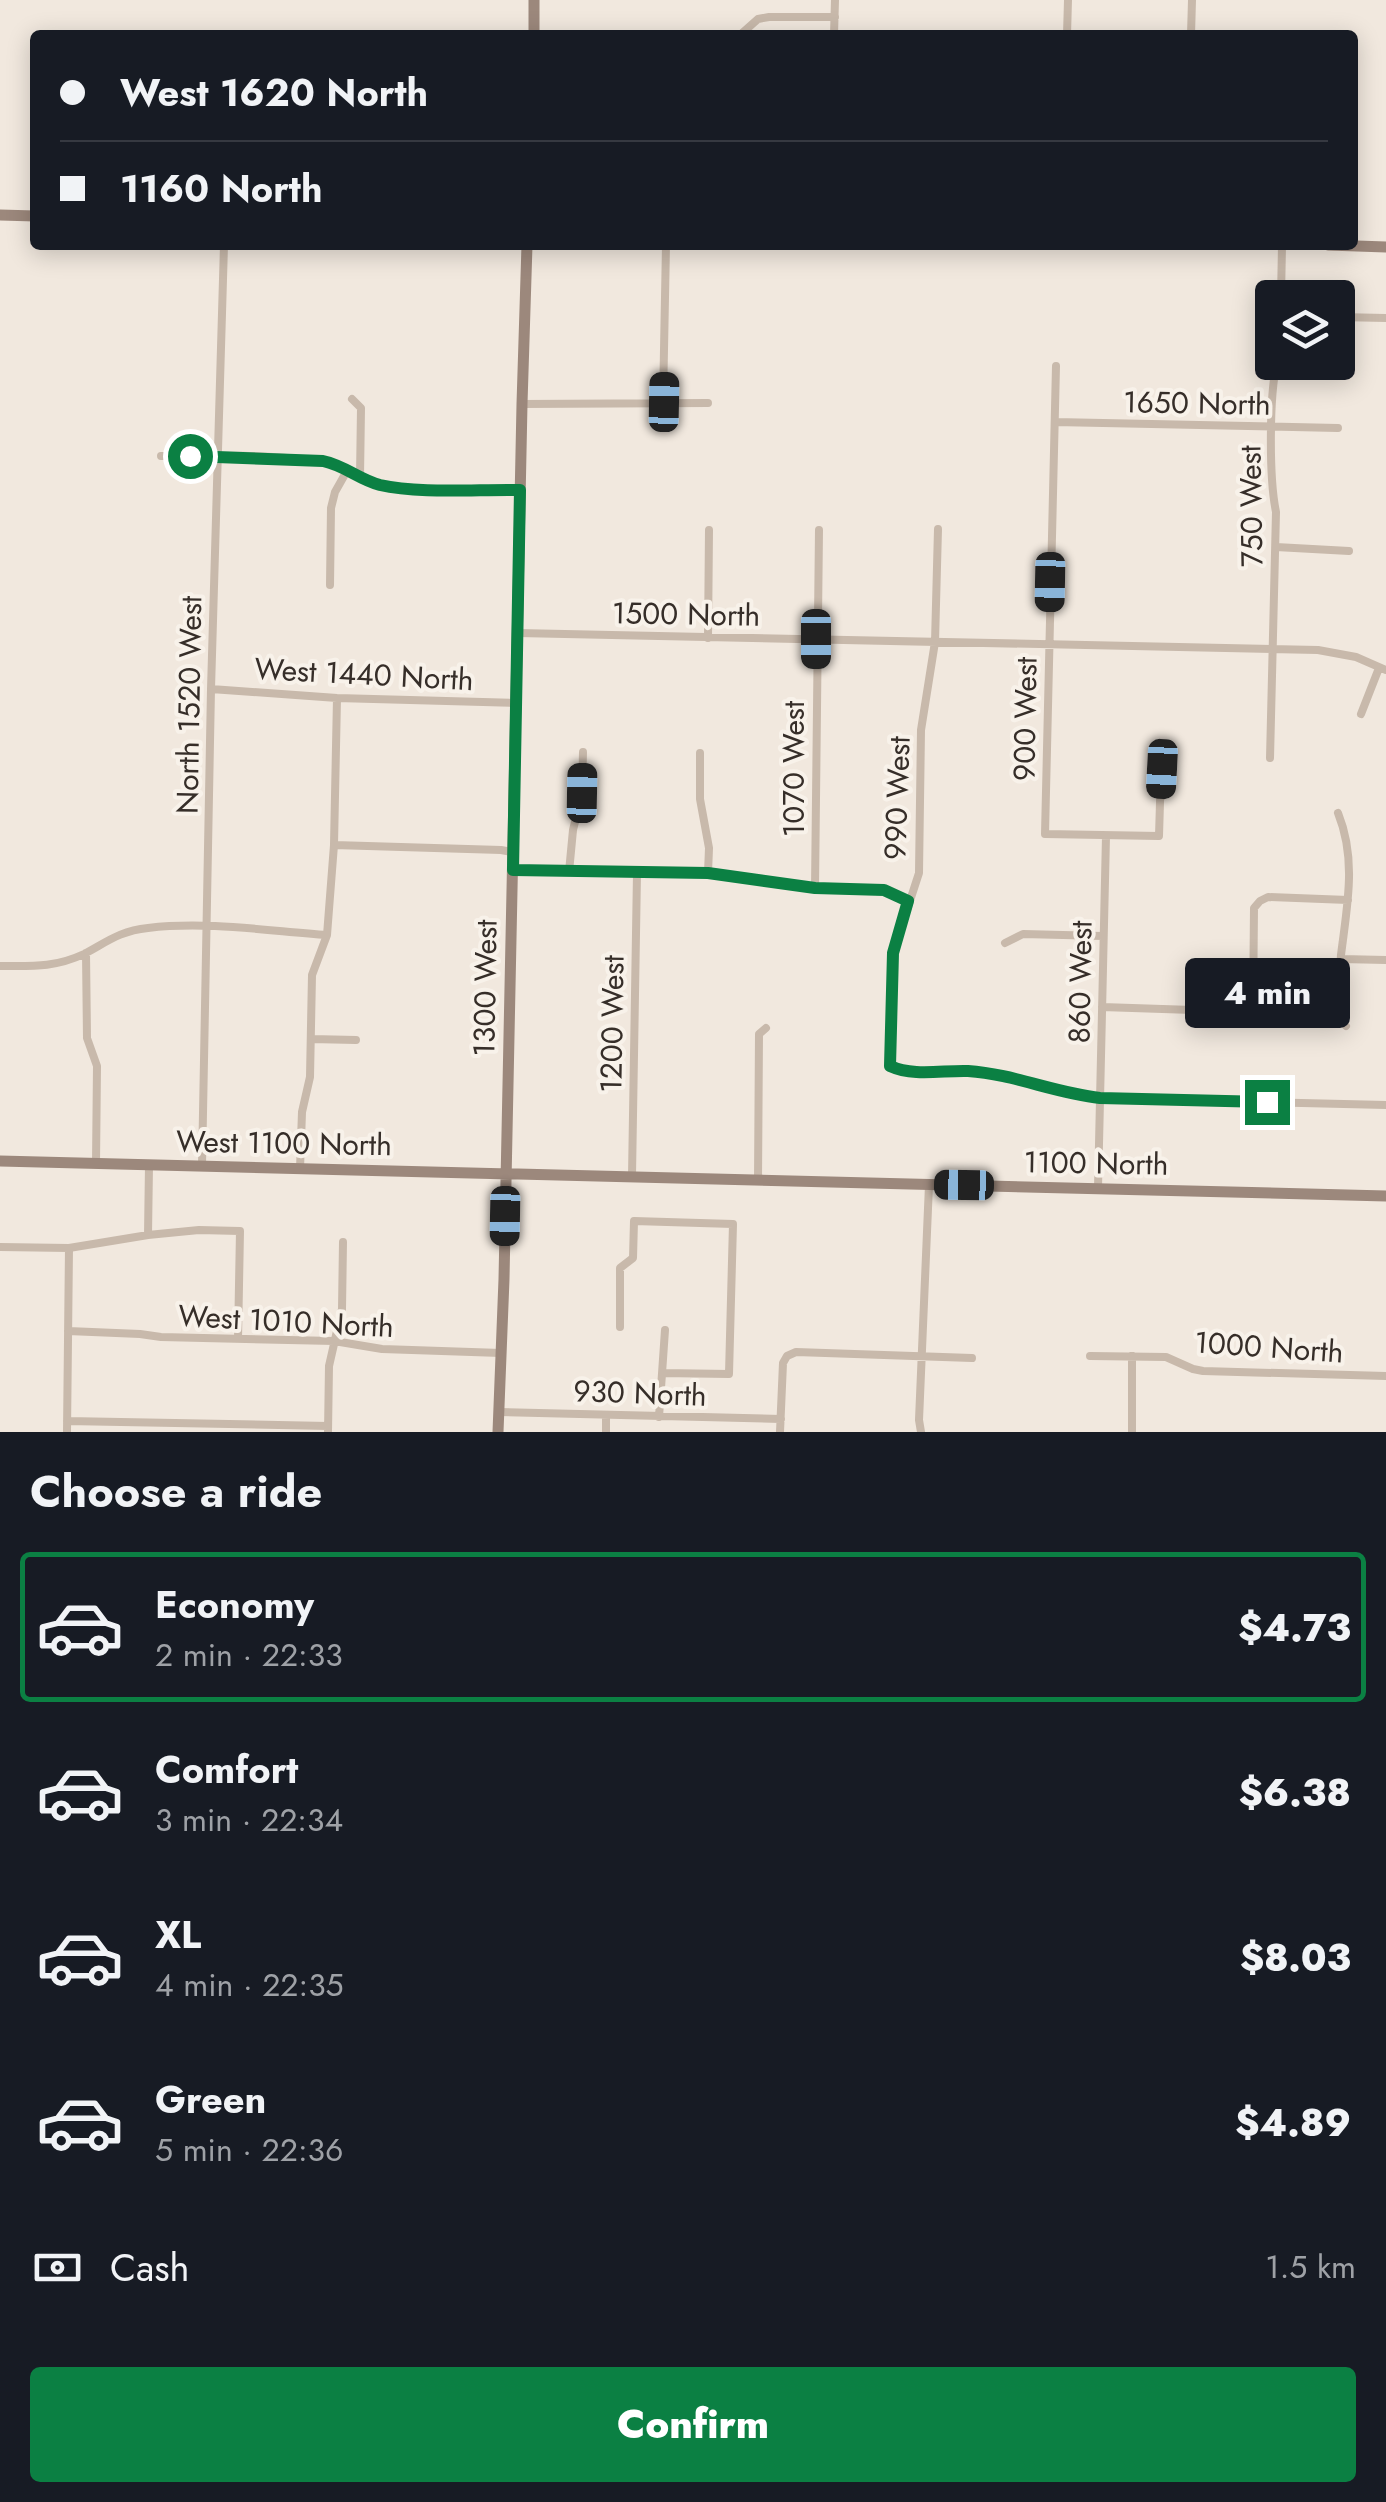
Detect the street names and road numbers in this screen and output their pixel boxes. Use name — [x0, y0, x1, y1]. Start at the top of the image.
street label: 1650 North — [1123, 380, 1271, 426]
street label: 750 West — [1228, 444, 1274, 567]
street label: 1500 North — [611, 591, 761, 637]
street label: North 1520 West — [166, 595, 212, 815]
street label: West 1440 North — [253, 647, 475, 701]
street label: 900 West — [1002, 656, 1048, 782]
street label: 1070 West — [772, 700, 815, 837]
street label: 990 West — [873, 735, 921, 861]
street label: 1300 West — [462, 918, 508, 1057]
street label: 860 West — [1057, 919, 1103, 1044]
street label: 1200 West — [589, 954, 635, 1093]
street label: West 1100 North — [176, 1120, 392, 1166]
street label: 1100 North — [1023, 1140, 1169, 1186]
street label: West 1010 North — [177, 1294, 395, 1348]
street label: 1000 North — [1193, 1320, 1345, 1374]
street label: 930 North — [573, 1369, 707, 1417]

